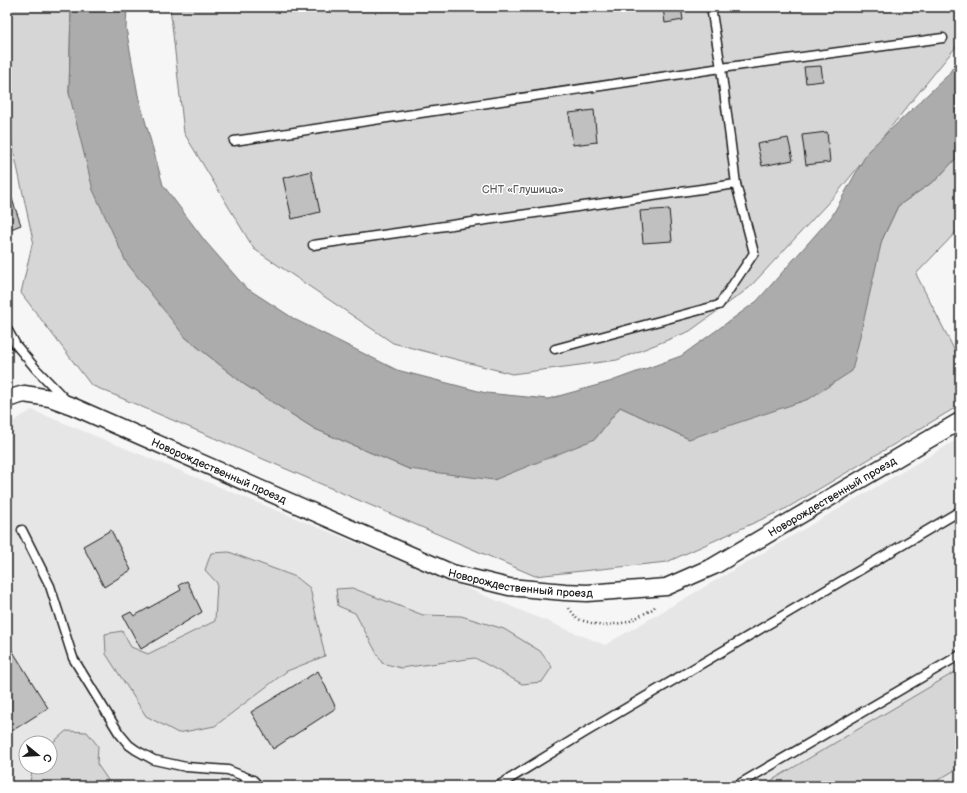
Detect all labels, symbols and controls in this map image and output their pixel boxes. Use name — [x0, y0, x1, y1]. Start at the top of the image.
park label: СНТ «Глушица» — [482, 183, 564, 196]
street label: Новорождественный проезд — [149, 435, 289, 506]
street label: Новорождественный проезд — [766, 454, 899, 539]
street label: Новорождественный проезд — [447, 566, 593, 600]
north arrow — [18, 735, 58, 775]
text: С — [40, 752, 54, 764]

